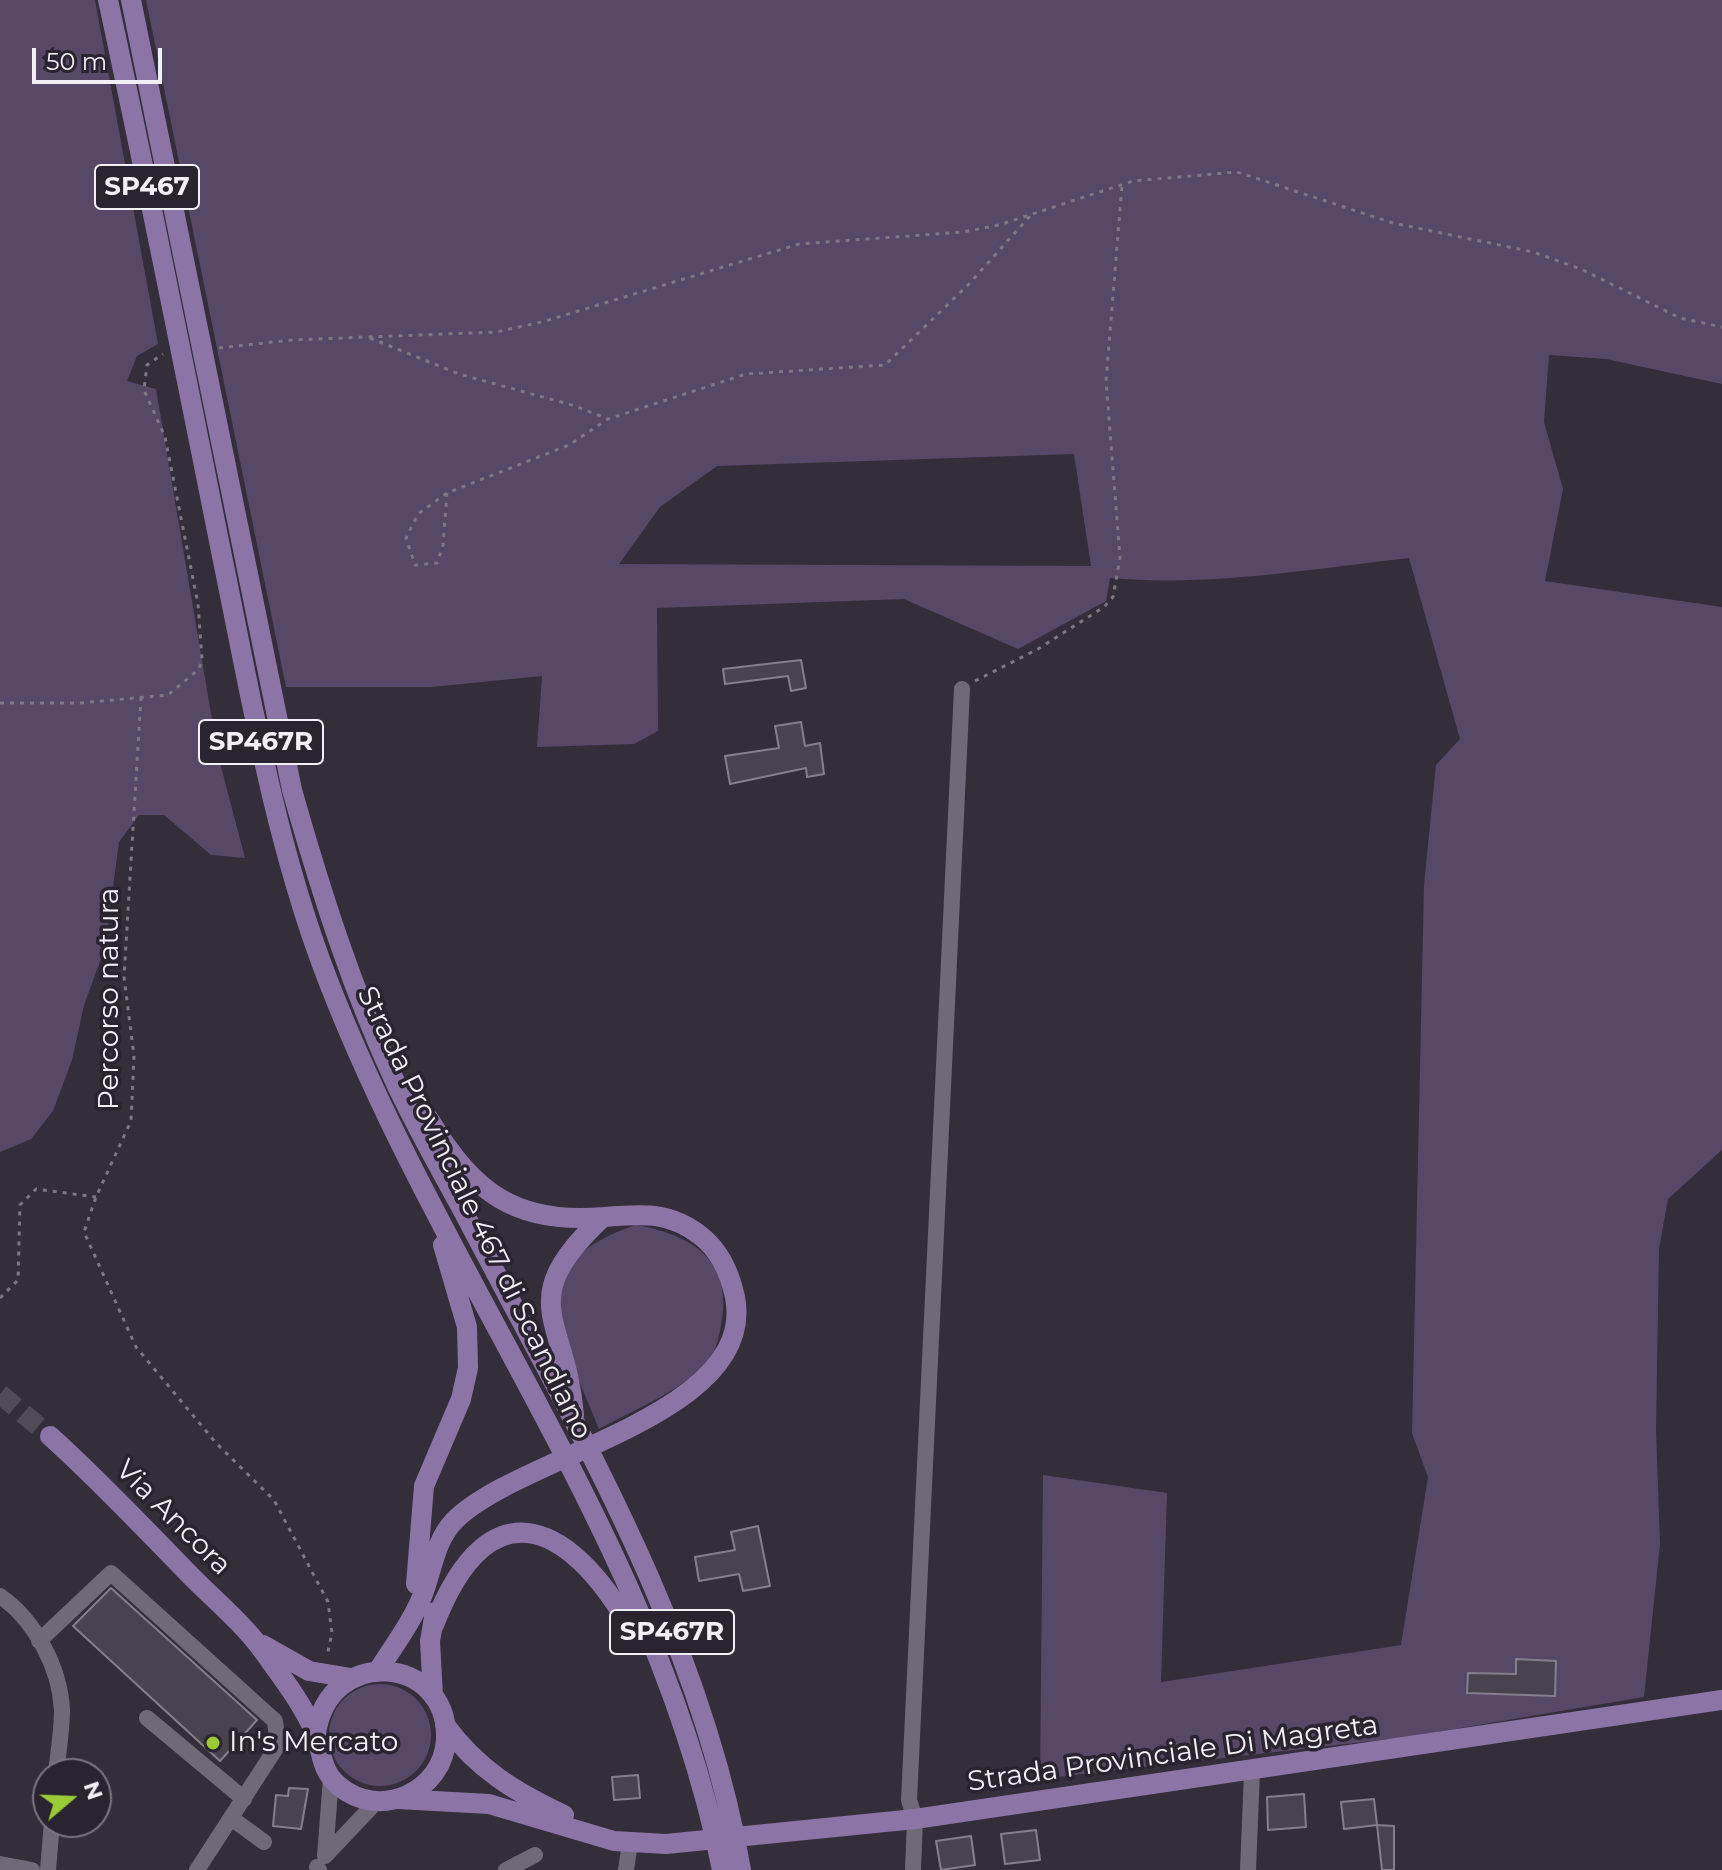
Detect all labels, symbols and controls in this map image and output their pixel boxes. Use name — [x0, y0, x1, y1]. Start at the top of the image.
scale bar — [36, 32, 166, 82]
text: 50 m — [46, 47, 107, 76]
road number: SP467 — [95, 165, 199, 209]
road number: SP467R — [199, 720, 323, 764]
street label: Percorso natura — [93, 888, 127, 1110]
street label: Strada Provinciale 467 di Scandiano — [349, 981, 599, 1445]
street label: Via Ancora — [108, 1453, 238, 1583]
road number: SP467R — [610, 1610, 734, 1654]
street label: Strada Provinciale Di Magreta — [966, 1709, 1380, 1799]
place label: In's Mercato — [229, 1726, 398, 1760]
marker: In's Mercato — [204, 1734, 222, 1752]
north arrow — [32, 1758, 112, 1838]
text: N — [78, 1778, 109, 1803]

